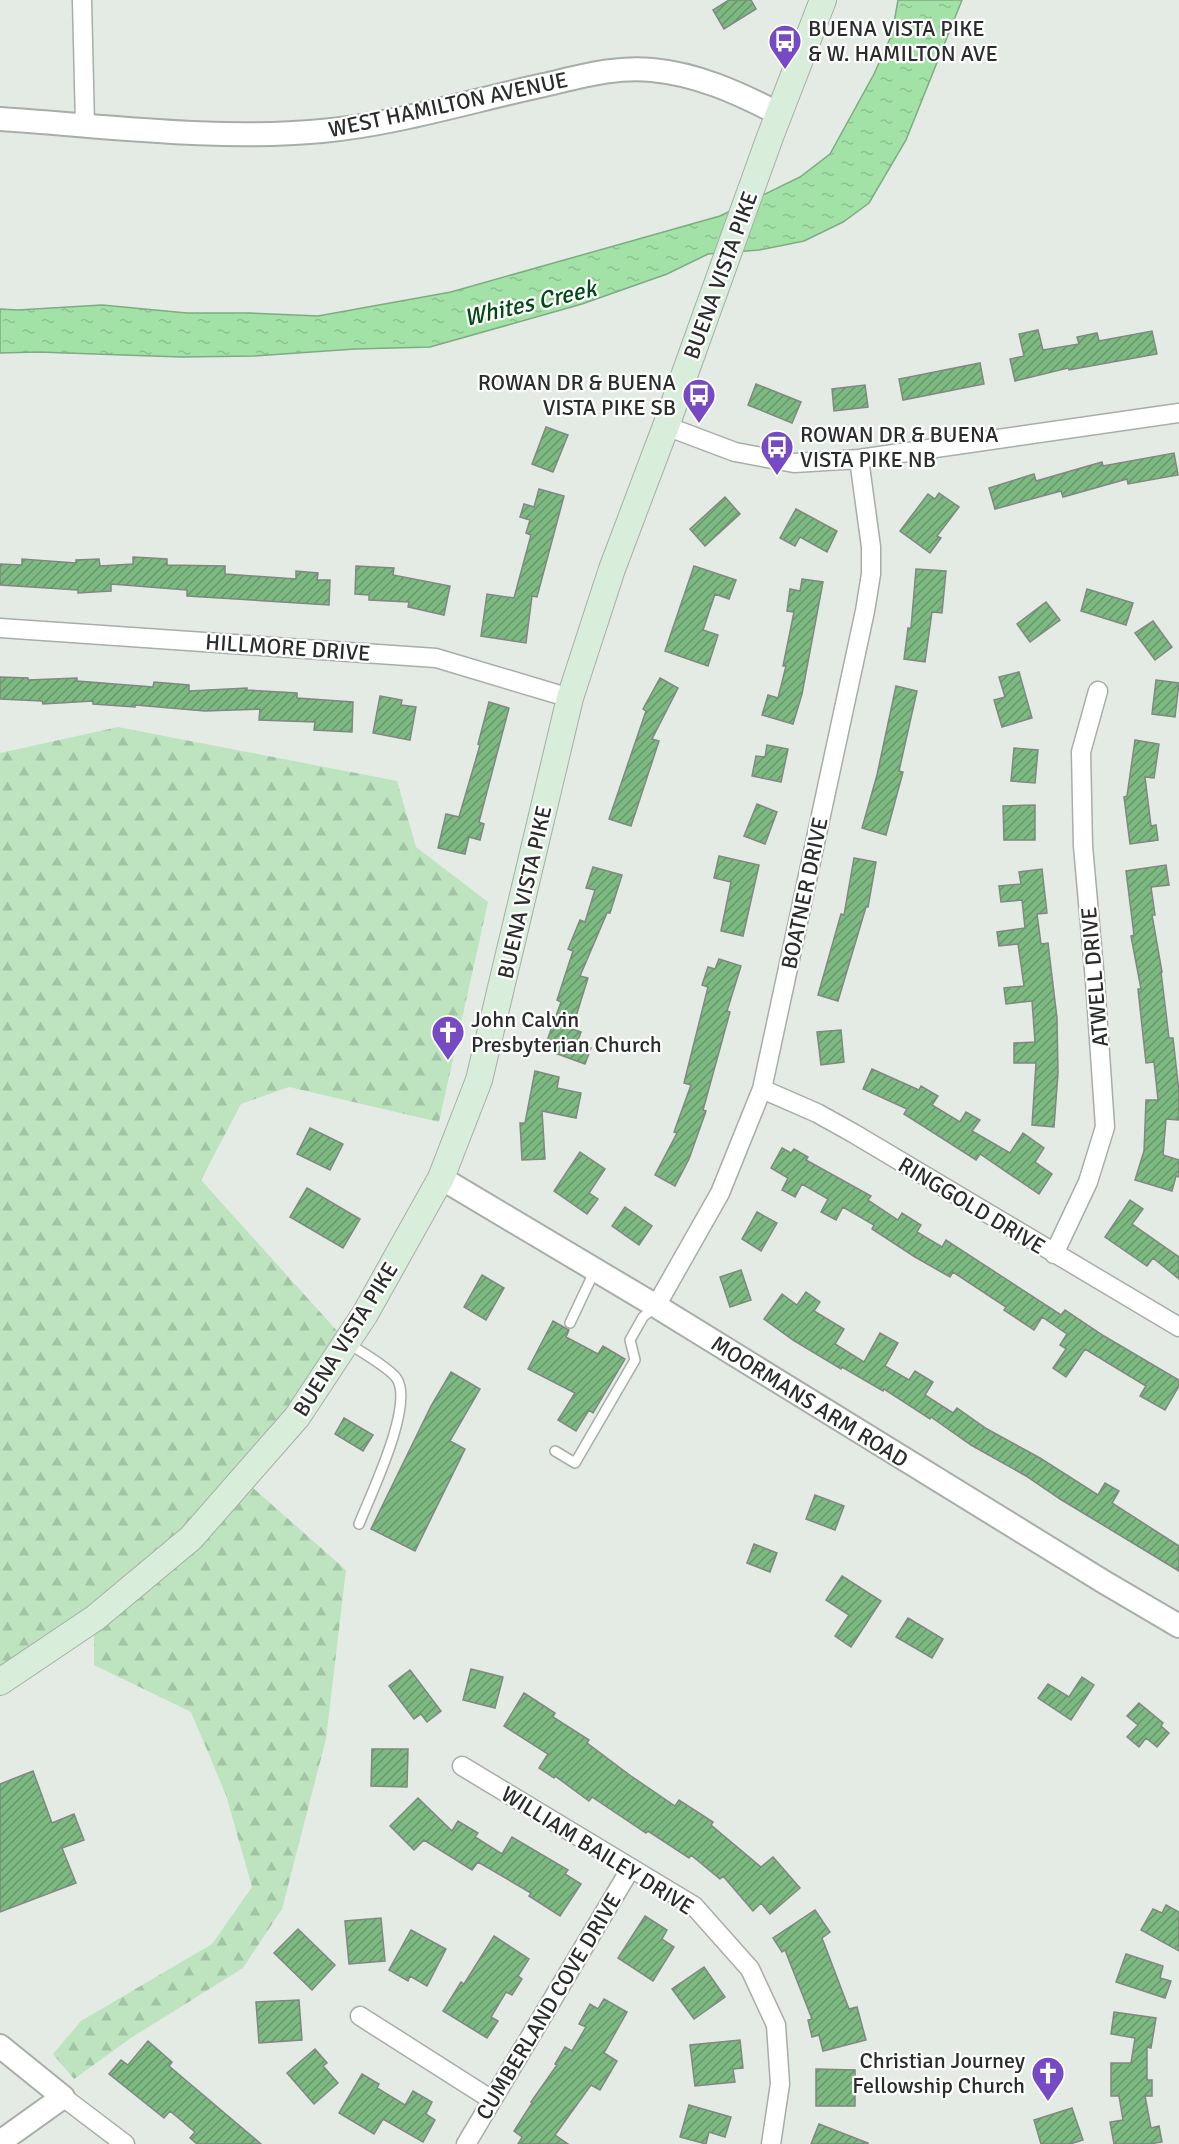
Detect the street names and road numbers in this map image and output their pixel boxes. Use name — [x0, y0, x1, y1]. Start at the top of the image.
street label: WEST HAMILTON AVENUE — [326, 66, 570, 143]
street label: BUENA VISTA PIKE — [678, 188, 763, 363]
street label: HILLMORE DRIVE — [204, 628, 372, 667]
street label: BUENA VISTA PIKE — [491, 803, 558, 981]
street label: BOATNER DRIVE — [775, 815, 834, 972]
street label: ATWELL DRIVE — [1075, 906, 1114, 1048]
street label: RINGGOLD DRIVE — [893, 1151, 1050, 1260]
street label: BUENA VISTA PIKE — [287, 1257, 404, 1421]
street label: MOORMANS ARM ROAD — [706, 1330, 913, 1473]
street label: WILLIAM BAILEY DRIVE — [496, 1780, 699, 1921]
street label: CUMBERLAND COVE DRIVE — [470, 1888, 627, 2125]

